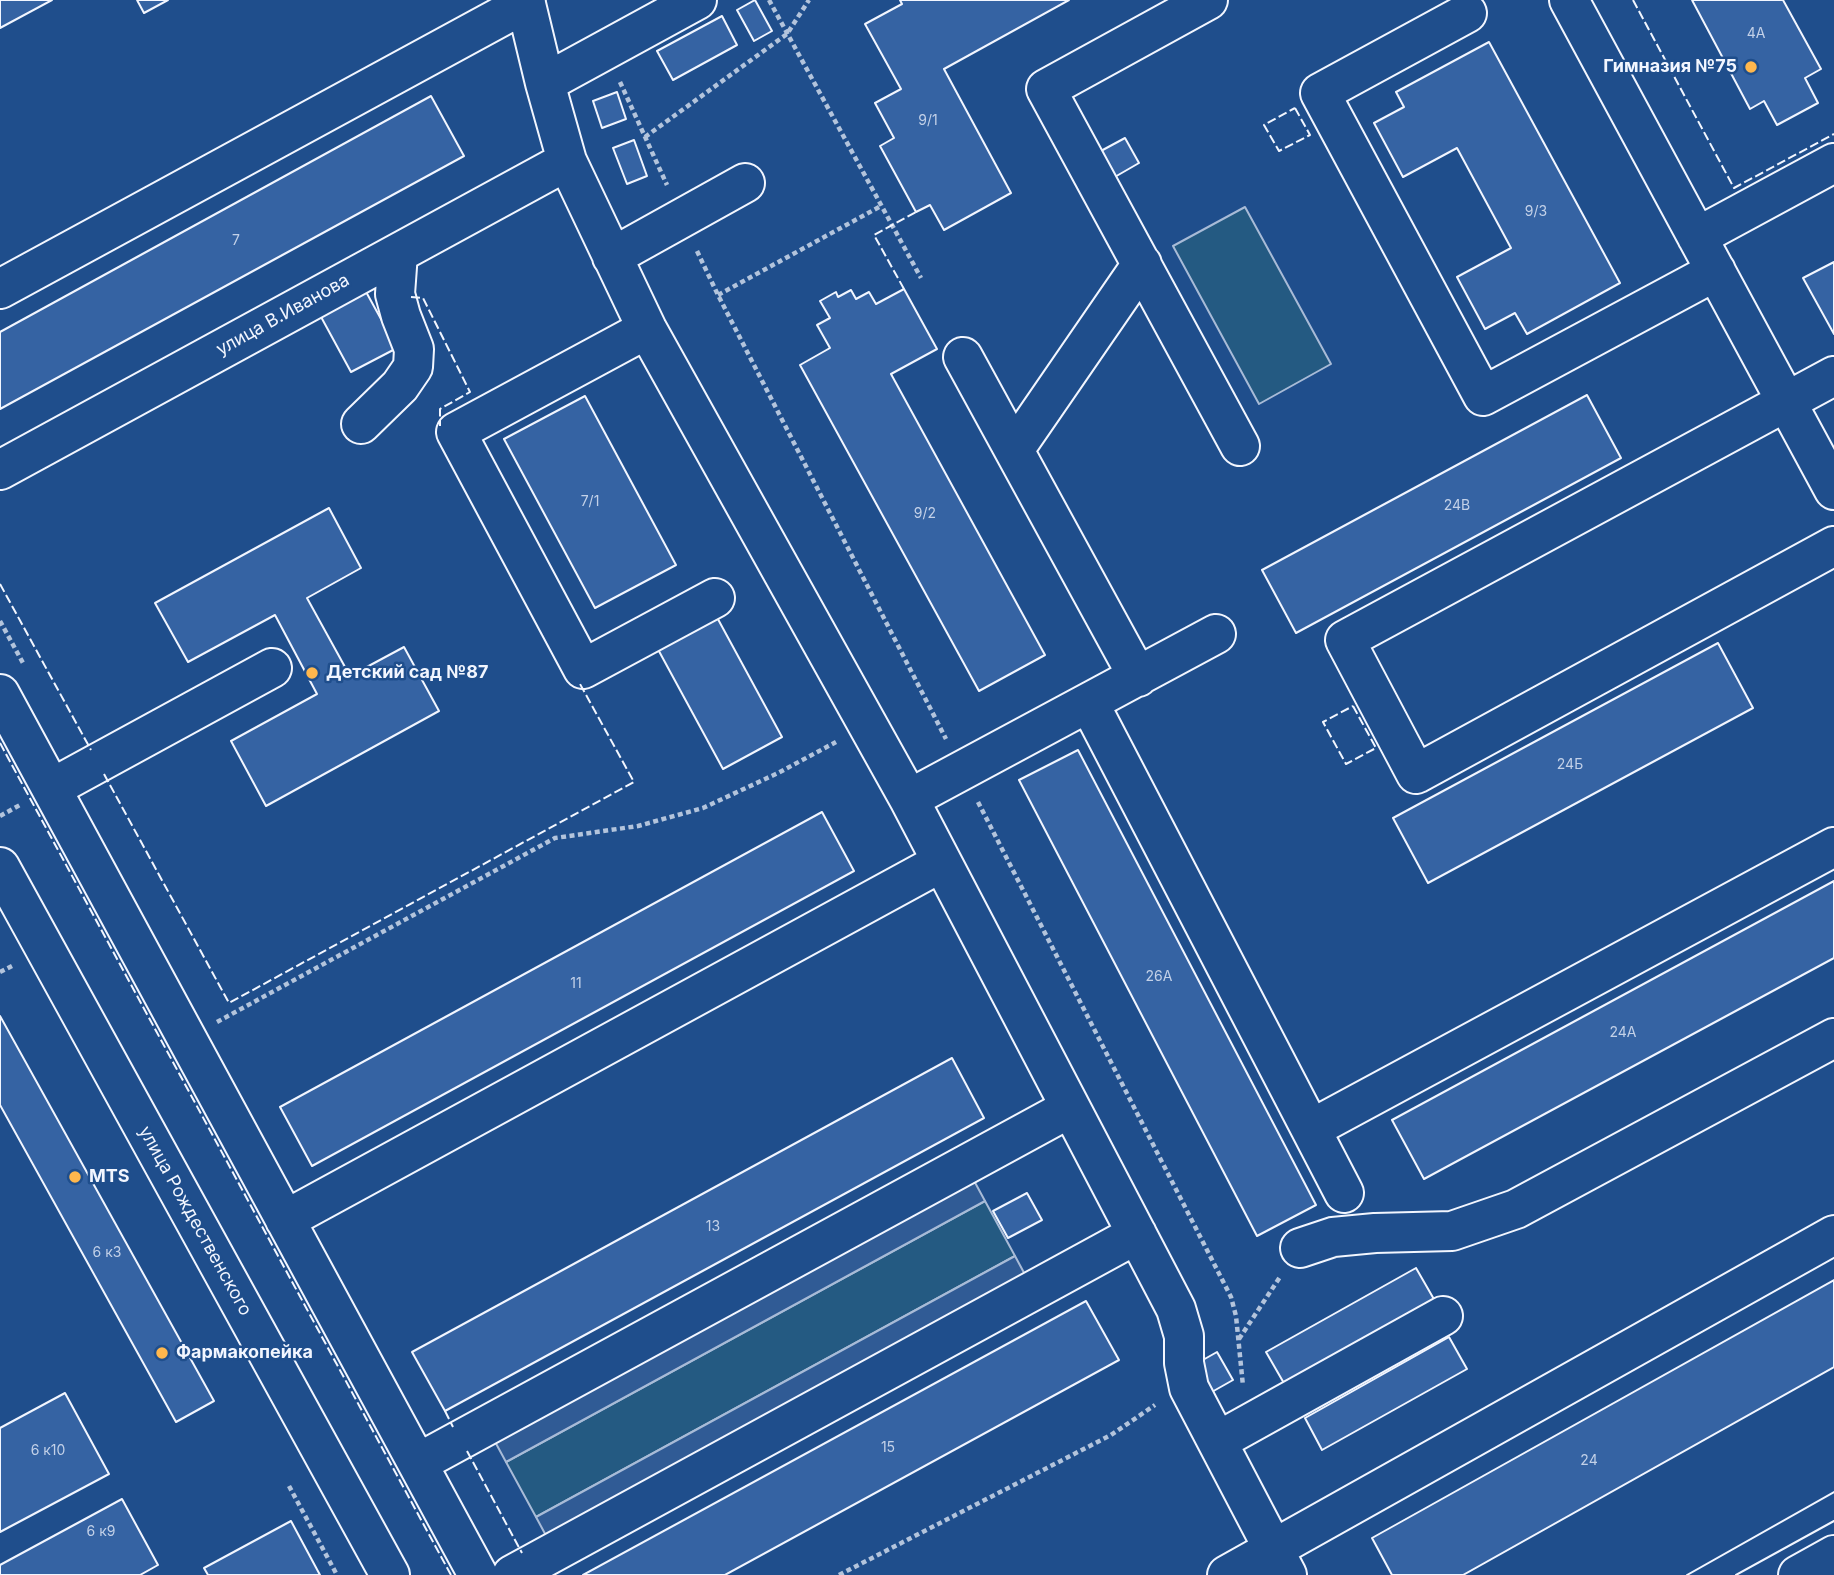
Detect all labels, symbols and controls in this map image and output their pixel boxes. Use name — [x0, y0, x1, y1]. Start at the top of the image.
house number: 4А — [1747, 26, 1765, 42]
place label: Гимназия №75 — [1603, 56, 1737, 78]
marker: Гимназия №75 — [1743, 59, 1759, 75]
house number: 9/1 — [918, 113, 938, 129]
house number: 9/3 — [1525, 204, 1547, 220]
house number: 7 — [232, 233, 240, 249]
street label: улица В.Иванова — [213, 270, 353, 360]
house number: 7/1 — [581, 494, 599, 510]
house number: 24В — [1444, 498, 1470, 514]
house number: 9/2 — [914, 506, 936, 522]
place label: Детский сад №87 — [326, 662, 488, 684]
marker: Детский сад №87 — [304, 665, 320, 681]
house number: 24Б — [1557, 757, 1583, 773]
house number: 26А — [1146, 969, 1172, 985]
house number: 11 — [570, 976, 582, 992]
house number: 24А — [1609, 1025, 1637, 1041]
street label: улица Рождественского — [134, 1122, 256, 1320]
place label: MTS — [89, 1166, 130, 1188]
marker: MTS — [67, 1169, 83, 1185]
house number: 13 — [706, 1219, 720, 1235]
house number: 6 к3 — [93, 1245, 121, 1261]
place label: Фармакопейка — [176, 1342, 313, 1364]
marker: Фармакопейка — [154, 1345, 170, 1361]
house number: 15 — [881, 1440, 895, 1456]
house number: 6 к10 — [31, 1443, 65, 1459]
house number: 24 — [1580, 1453, 1598, 1469]
house number: 6 к9 — [87, 1524, 115, 1540]

